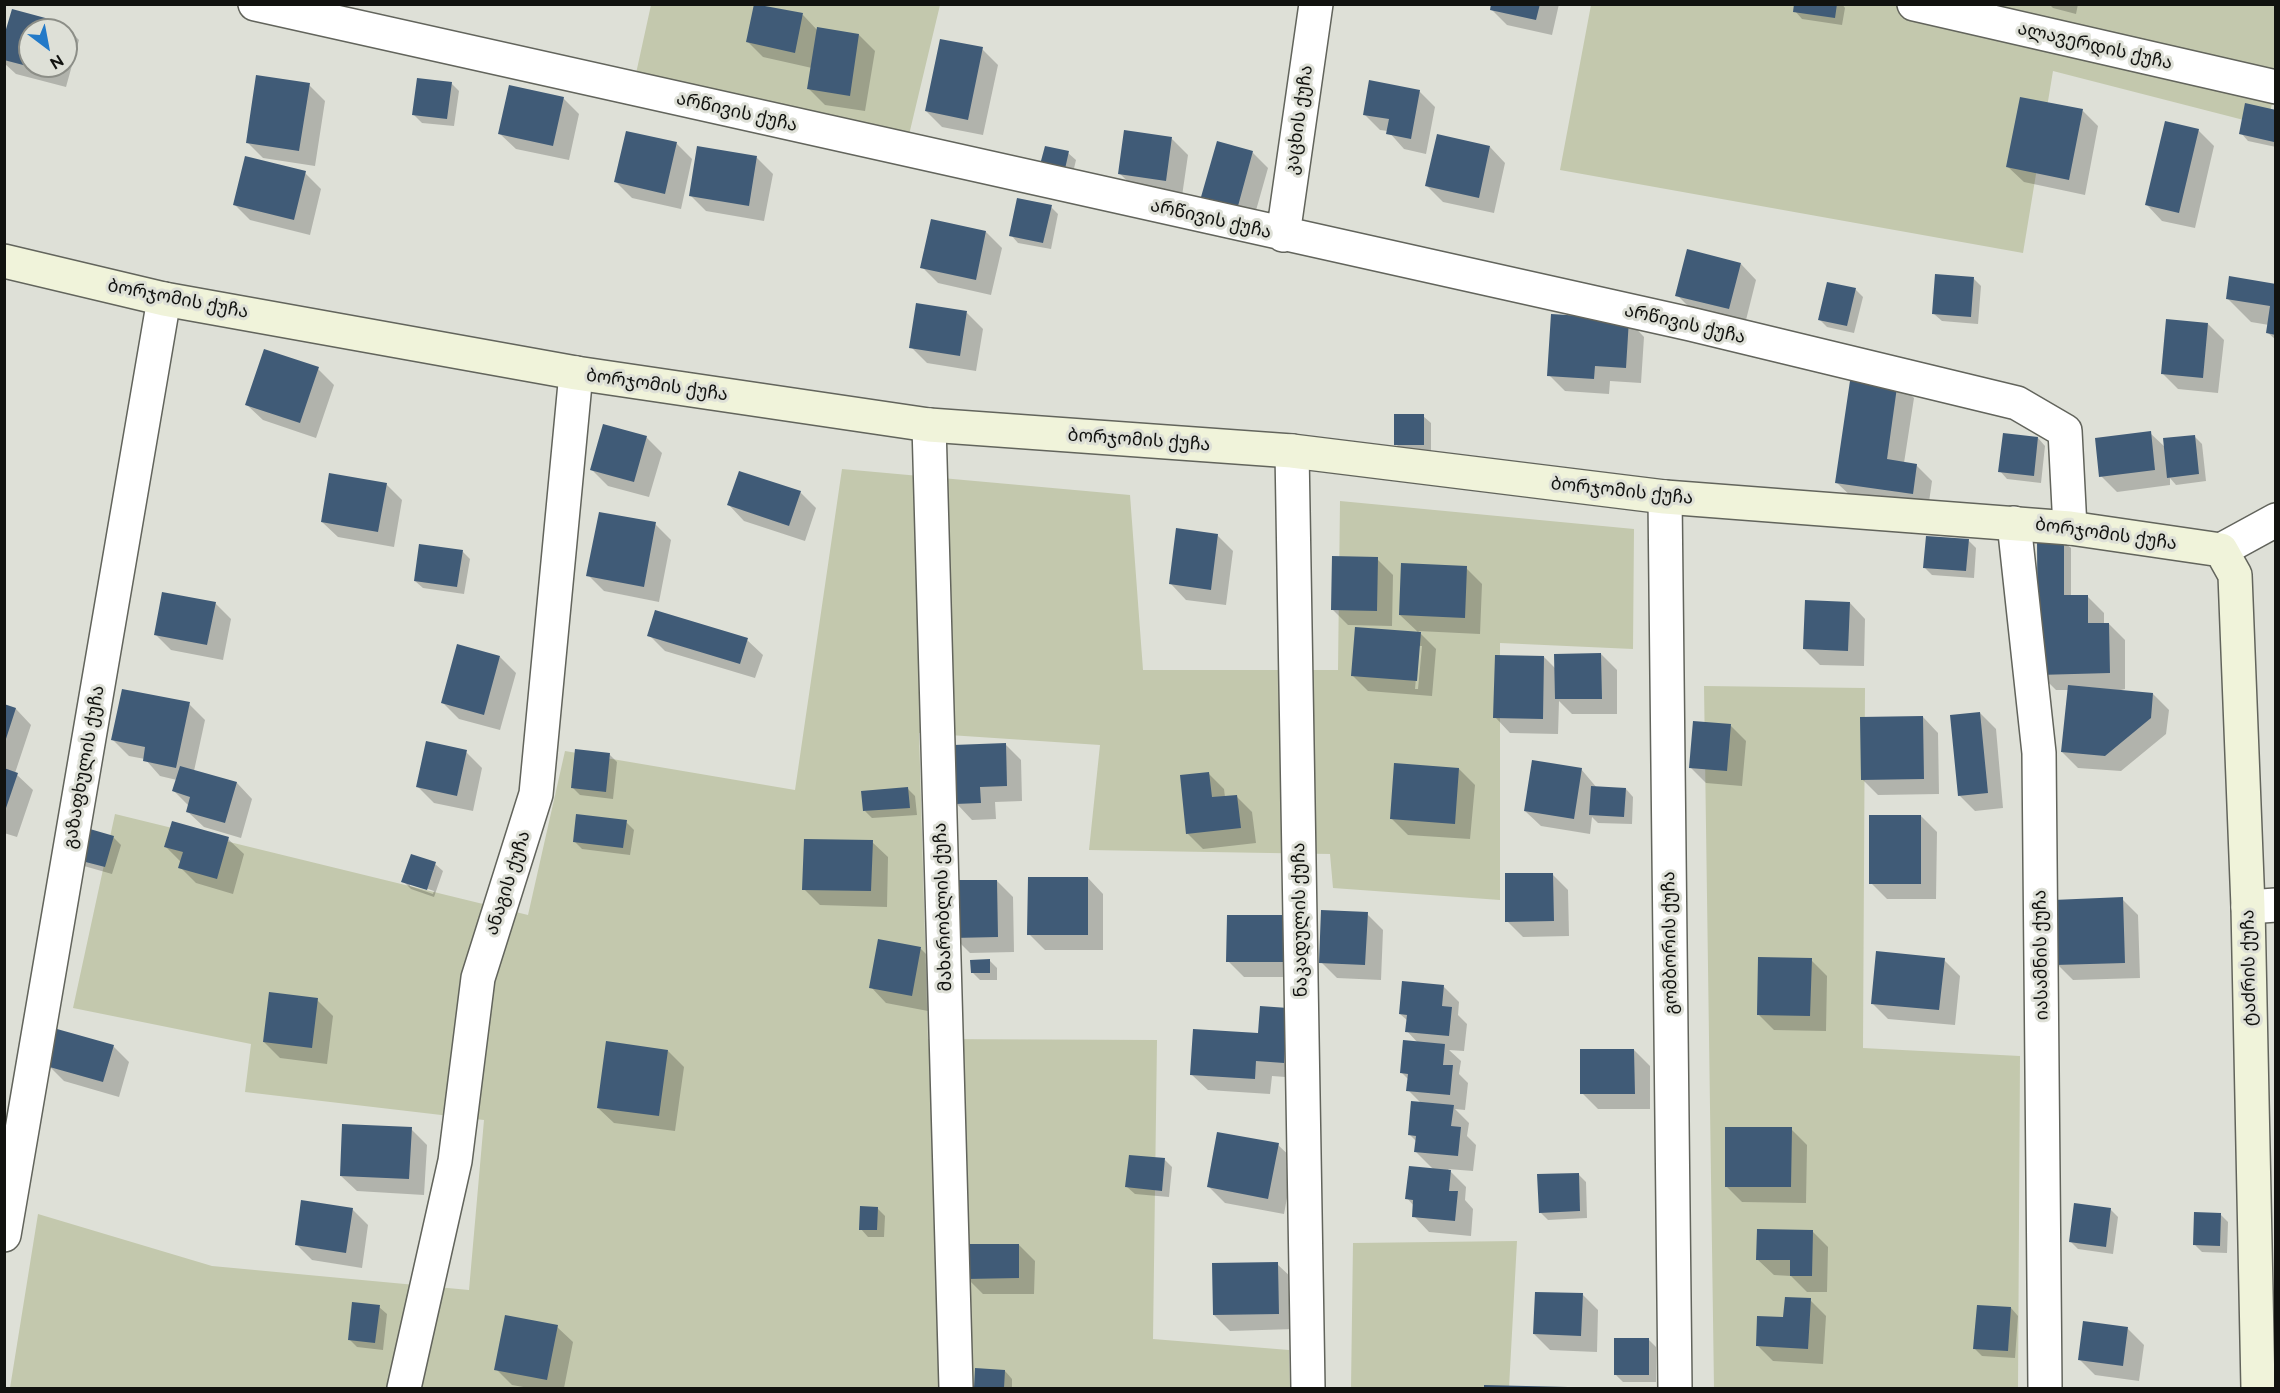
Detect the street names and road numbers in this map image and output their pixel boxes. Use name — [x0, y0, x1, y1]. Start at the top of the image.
street label: ალავერდის ქუჩა — [2015, 18, 2175, 74]
street label: კაცხის ქუჩა — [1281, 64, 1317, 176]
street label: არწივის ქუჩა — [674, 88, 800, 136]
street label: არწივის ქუჩა — [1148, 195, 1274, 243]
street label: ბორჯომის ქუჩა — [106, 275, 250, 323]
street label: არწივის ქუჩა — [1622, 300, 1748, 348]
street label: ბორჯომის ქუჩა — [585, 364, 729, 406]
street label: ბორჯომის ქუჩა — [1067, 424, 1211, 456]
street label: ბორჯომის ქუჩა — [1550, 473, 1694, 509]
street label: ბორჯომის ქუჩა — [2034, 513, 2178, 555]
street label: გაზაფხულის ქუჩა — [59, 684, 109, 850]
street label: მახარობლის ქუჩა — [929, 822, 957, 992]
street label: ანაგის ქუჩა — [481, 828, 535, 938]
street label: ნაკადულის ქუჩა — [1288, 842, 1312, 998]
street label: გომბორის ქუჩა — [1658, 871, 1682, 1015]
street label: იასამნის ქუჩა — [2029, 890, 2053, 1020]
street label: ტაძრის ქუჩა — [2237, 909, 2261, 1027]

